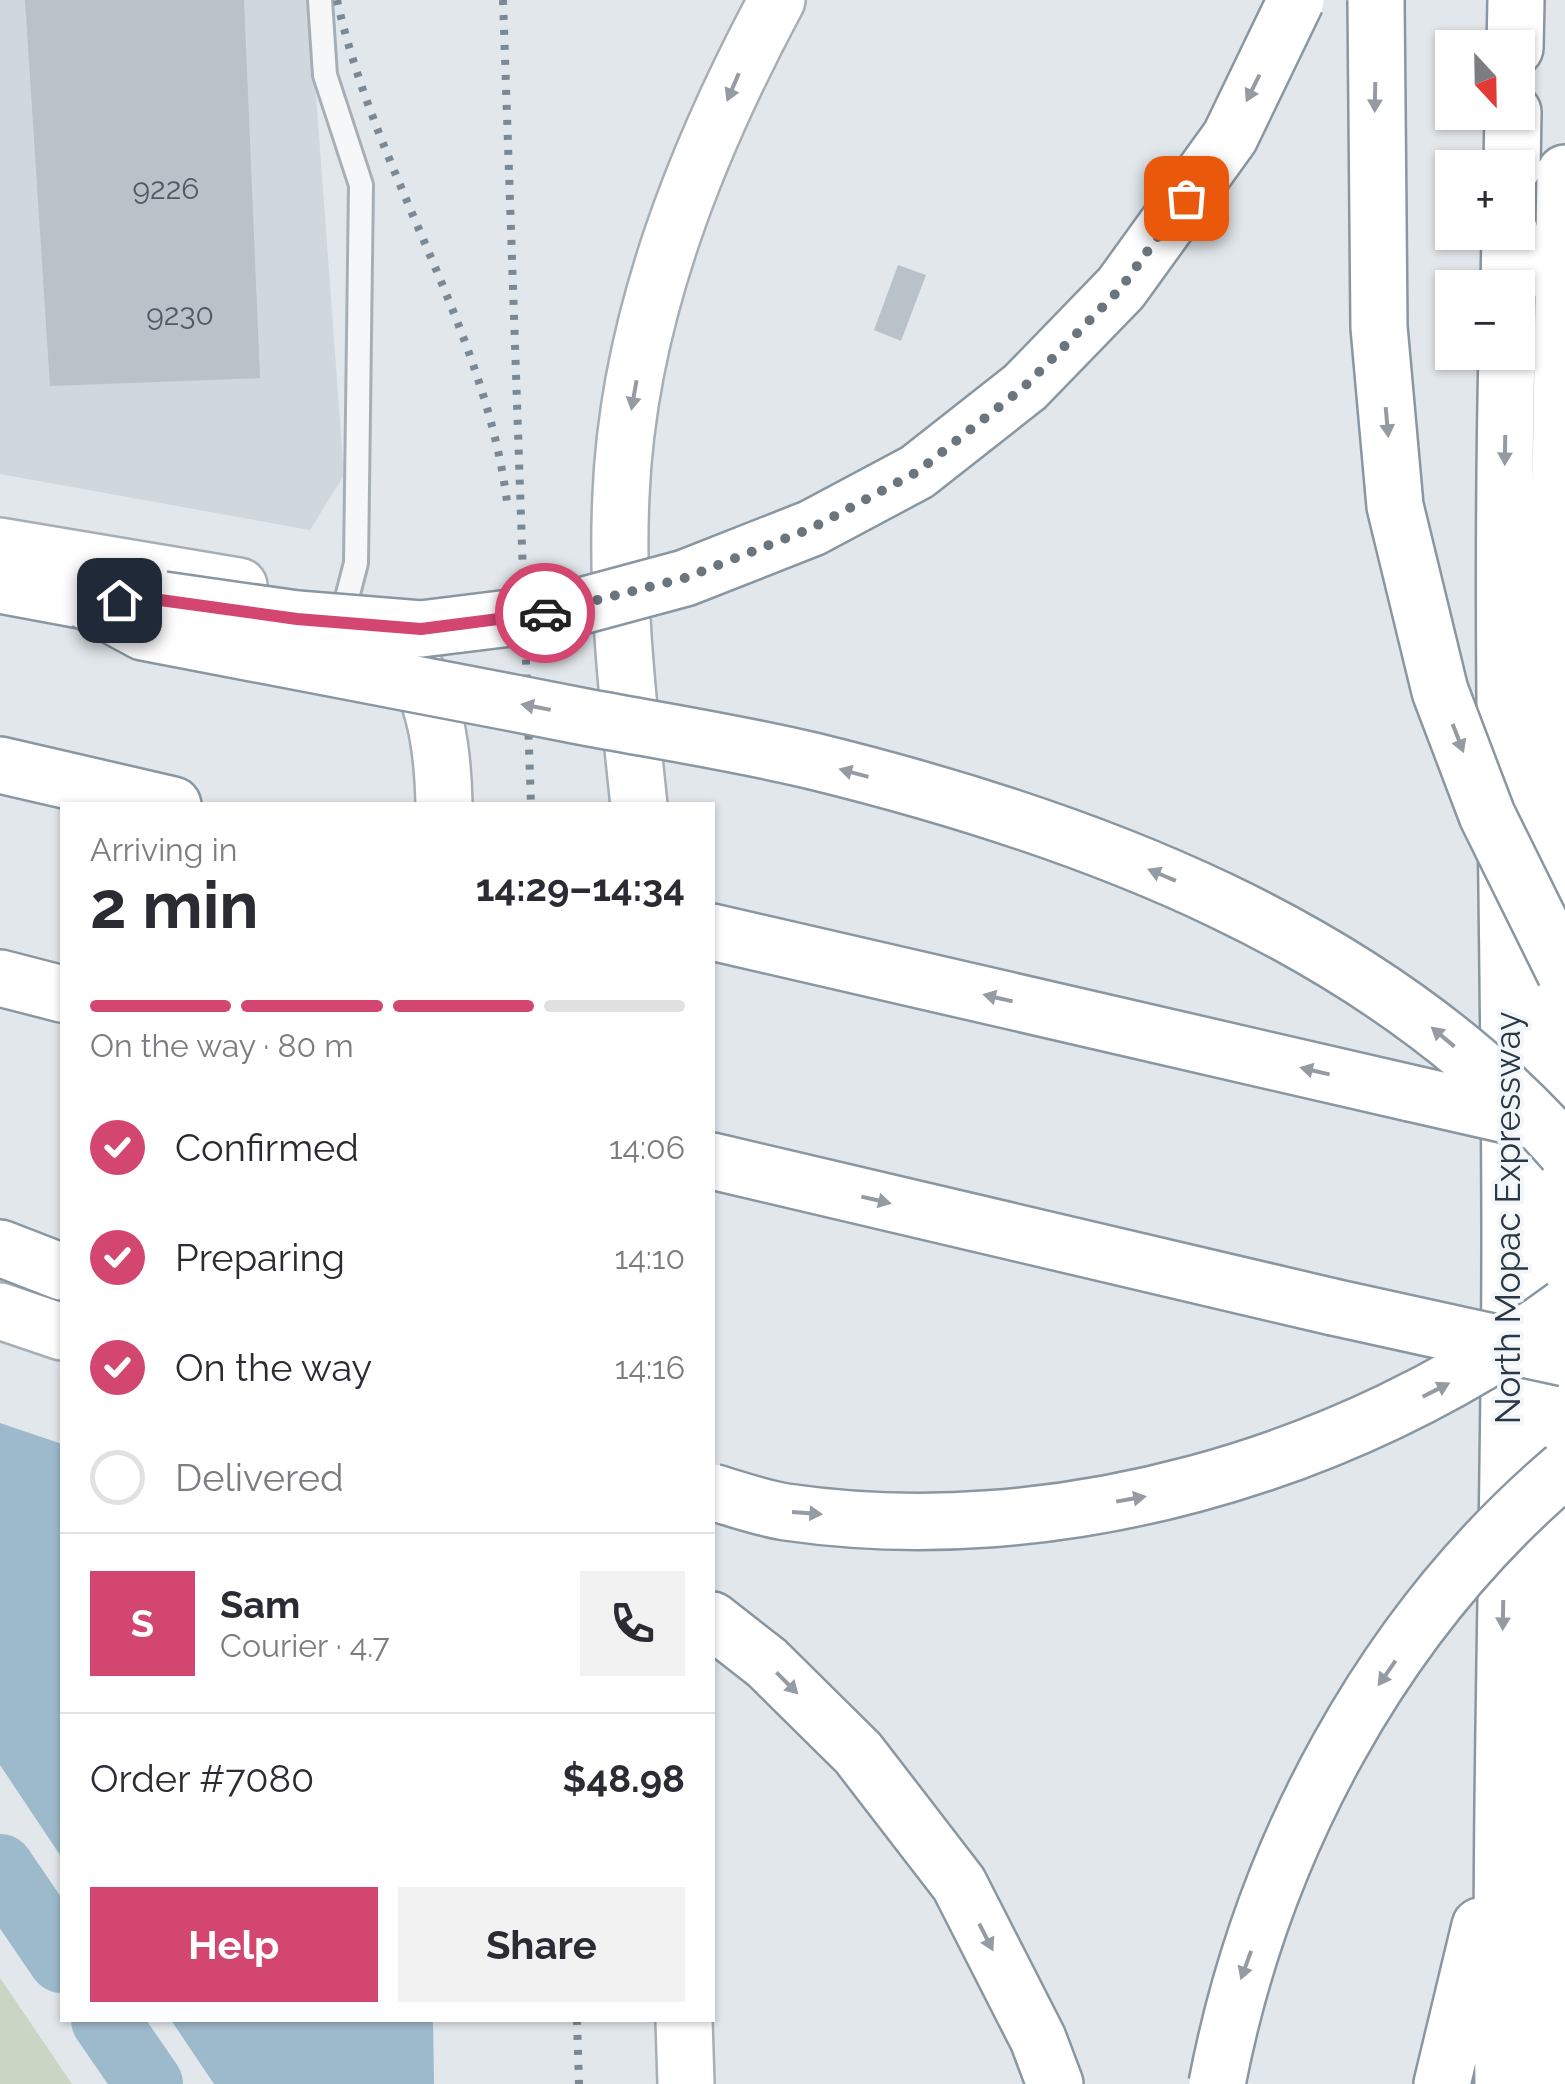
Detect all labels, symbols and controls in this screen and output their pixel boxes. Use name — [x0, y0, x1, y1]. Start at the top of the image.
north arrow — [1435, 30, 1535, 130]
map controls — [1435, 30, 1535, 370]
one-way arrow — [724, 72, 740, 102]
one-way arrow — [1245, 74, 1262, 103]
one-way arrow — [1367, 82, 1383, 114]
button: + — [1435, 150, 1535, 250]
pin — [1144, 156, 1229, 241]
house number: 9226 — [133, 171, 199, 206]
icon: bag — [1159, 171, 1214, 226]
button: − — [1435, 270, 1535, 370]
house number: 9230 — [146, 297, 214, 332]
one-way arrow — [626, 380, 641, 411]
one-way arrow — [1380, 407, 1396, 439]
one-way arrow — [1496, 434, 1512, 466]
pin — [77, 558, 162, 643]
courier — [495, 563, 595, 663]
icon: home — [92, 573, 147, 628]
icon: car — [518, 586, 573, 641]
one-way arrow — [520, 699, 551, 714]
one-way arrow — [1451, 723, 1466, 753]
one-way arrow — [838, 764, 869, 780]
text: Arriving in — [90, 831, 237, 868]
text: 14:29–14:34 — [476, 865, 685, 910]
text: 2 min — [90, 867, 259, 943]
one-way arrow — [1147, 867, 1177, 883]
one-way arrow — [982, 990, 1013, 1005]
street label: North Mopac Expressway — [1487, 1012, 1528, 1424]
text: On the way · 80 m — [90, 1027, 354, 1064]
one-way arrow — [1430, 1027, 1455, 1049]
one-way arrow — [1299, 1063, 1330, 1079]
icon: check — [90, 1120, 145, 1175]
text: Confirmed — [175, 1125, 359, 1170]
text: 14:06 — [609, 1129, 685, 1166]
one-way arrow — [861, 1193, 892, 1208]
icon: check — [90, 1230, 145, 1285]
text: Preparing — [175, 1235, 345, 1280]
text: 14:10 — [615, 1239, 685, 1276]
icon: check — [90, 1340, 145, 1395]
text: On the way — [175, 1345, 372, 1390]
text: 14:16 — [615, 1349, 685, 1386]
one-way arrow — [1422, 1382, 1451, 1399]
text: Delivered — [175, 1455, 344, 1500]
one-way arrow — [1116, 1491, 1147, 1506]
one-way arrow — [792, 1505, 824, 1521]
button: phone — [580, 1571, 685, 1676]
text: Sam — [220, 1582, 300, 1627]
one-way arrow — [1495, 1599, 1511, 1631]
text: S — [131, 1601, 154, 1646]
text: Courier · 4.7 — [220, 1627, 390, 1664]
one-way arrow — [1377, 1660, 1397, 1687]
one-way arrow — [775, 1670, 799, 1694]
text: Order #7080 — [90, 1756, 314, 1801]
text: $48.98 — [562, 1756, 685, 1801]
button: Help — [90, 1887, 378, 2002]
button: Share — [398, 1887, 685, 2002]
one-way arrow — [977, 1923, 994, 1952]
one-way arrow — [1238, 1950, 1253, 1980]

